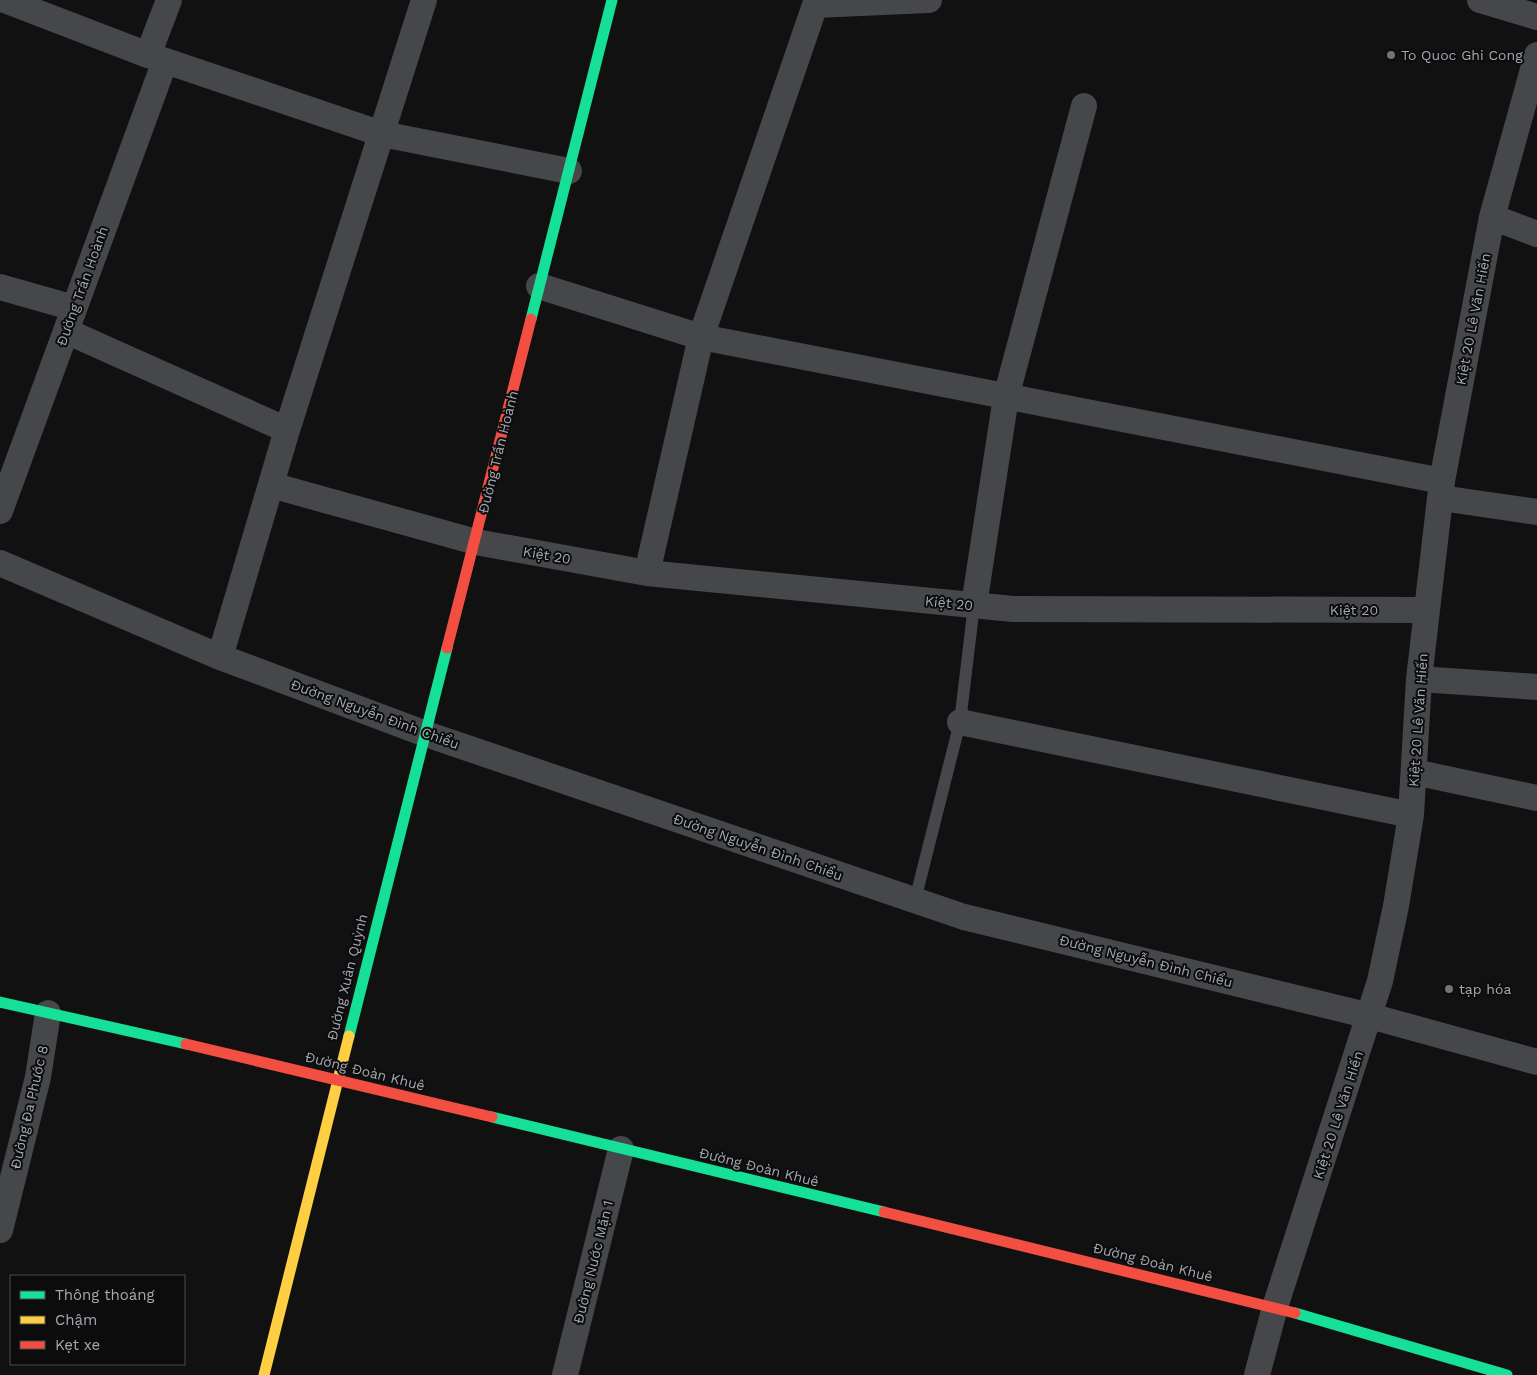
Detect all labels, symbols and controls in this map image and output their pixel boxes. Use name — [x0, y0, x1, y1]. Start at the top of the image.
place label: To Quoc Ghi Cong — [1401, 47, 1523, 63]
marker: To Quoc Ghi Cong — [1385, 49, 1397, 61]
street label: Đường Trần Hoành — [53, 224, 111, 348]
street label: Kiệt 20 Lê Văn Hiến — [1452, 252, 1494, 386]
street label: Đường Trần Hoành — [475, 389, 521, 515]
street label: Kiệt 20 — [522, 543, 572, 567]
street label: Kiệt 20 — [924, 593, 974, 613]
street label: Kiệt 20 — [1330, 602, 1378, 618]
street label: Kiệt 20 Lê Văn Hiến — [1405, 653, 1431, 787]
street label: Đường Nguyễn Đình Chiểu — [289, 676, 461, 752]
street label: Đường Nguyễn Đình Chiểu — [671, 810, 845, 884]
street label: Đường Xuân Quỳnh — [324, 912, 370, 1042]
street label: Đường Nguyễn Đình Chiểu — [1058, 932, 1234, 990]
place label: tạp hóa — [1459, 981, 1511, 997]
marker: tạp hóa — [1443, 983, 1455, 995]
street label: Đường Đa Phước 8 — [7, 1044, 51, 1170]
street label: Đường Đoàn Khuê — [303, 1048, 427, 1094]
street label: Kiệt 20 Lê Văn Hiến — [1310, 1049, 1366, 1181]
street label: Đường Đoàn Khuê — [697, 1144, 821, 1190]
street label: Đường Nước Mặn 1 — [570, 1199, 616, 1325]
street label: Đường Đoàn Khuê — [1091, 1239, 1215, 1285]
legend — [10, 1275, 185, 1365]
text: Thông thoáng — [55, 1286, 154, 1304]
text: Chậm — [55, 1311, 97, 1329]
text: Kẹt xe — [55, 1336, 100, 1354]

